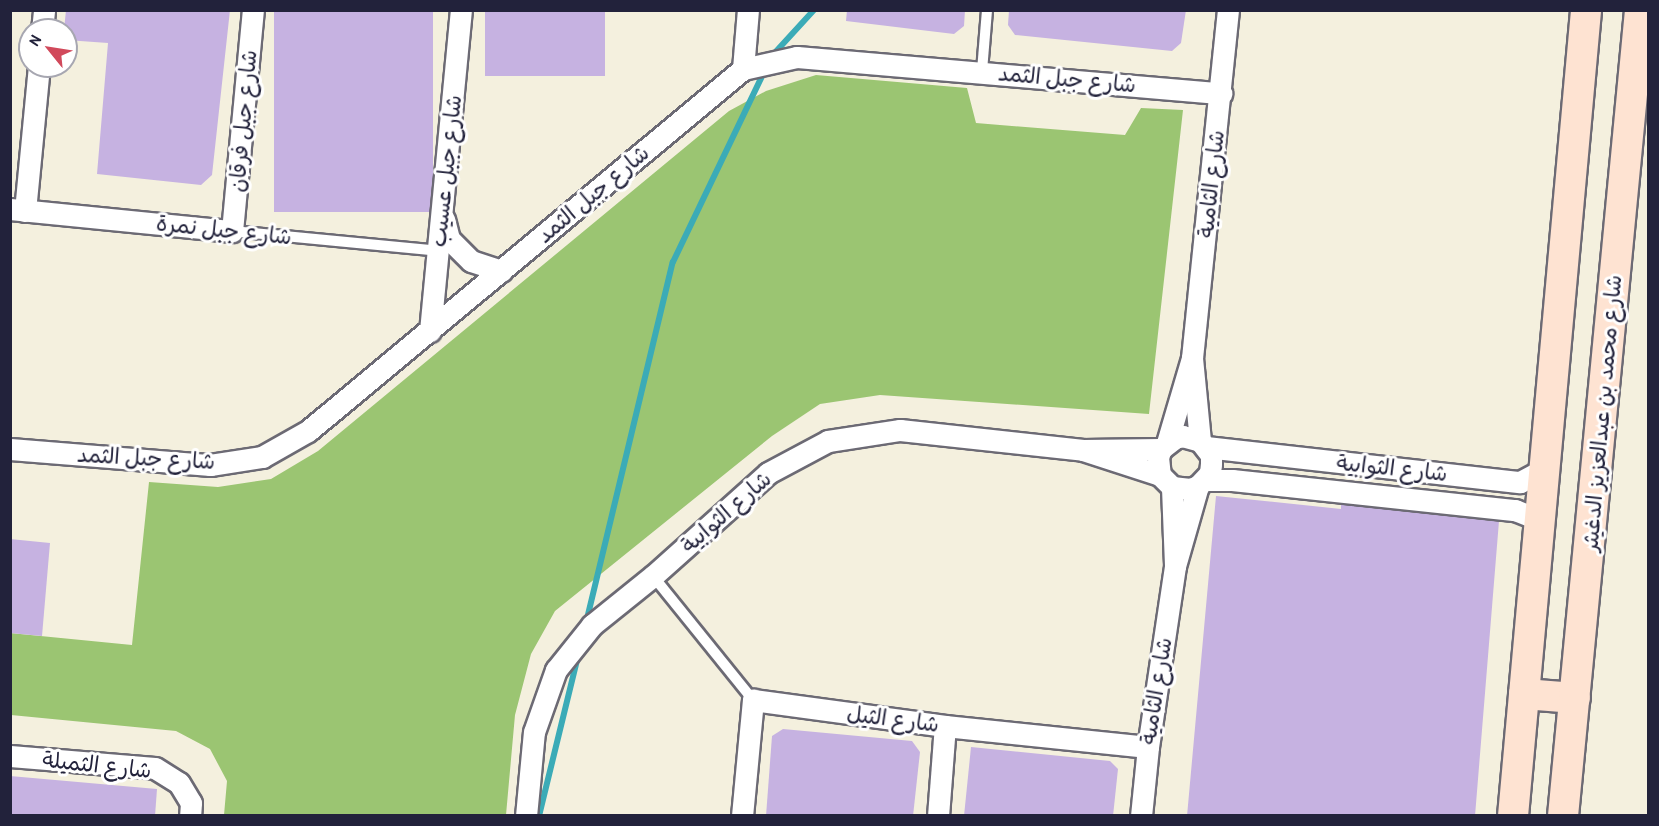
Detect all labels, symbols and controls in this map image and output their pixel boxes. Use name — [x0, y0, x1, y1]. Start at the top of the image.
north arrow — [18, 18, 78, 78]
text: N — [22, 31, 46, 49]
street label: شارع جبل فرقان — [224, 49, 262, 193]
street label: شارع جبل الثمد — [997, 60, 1137, 98]
street label: شارع جبل عسيب — [425, 94, 467, 248]
street label: شارع الثامية — [1192, 129, 1230, 239]
street label: شارع جبل الثمد — [532, 139, 654, 249]
street label: شارع جبل نمرة — [155, 210, 293, 250]
street label: شارع محمد بن عبدالعزيز الدغيثر — [1577, 274, 1627, 552]
street label: شارع جبل الثمد — [76, 441, 216, 475]
street label: شارع الثوابية — [1335, 449, 1449, 487]
street label: شارع الثوابية — [675, 466, 777, 558]
street label: شارع الثامية — [1135, 636, 1177, 746]
street label: شارع الثيل — [845, 700, 941, 738]
street label: شارع الثميلة — [41, 746, 153, 784]

